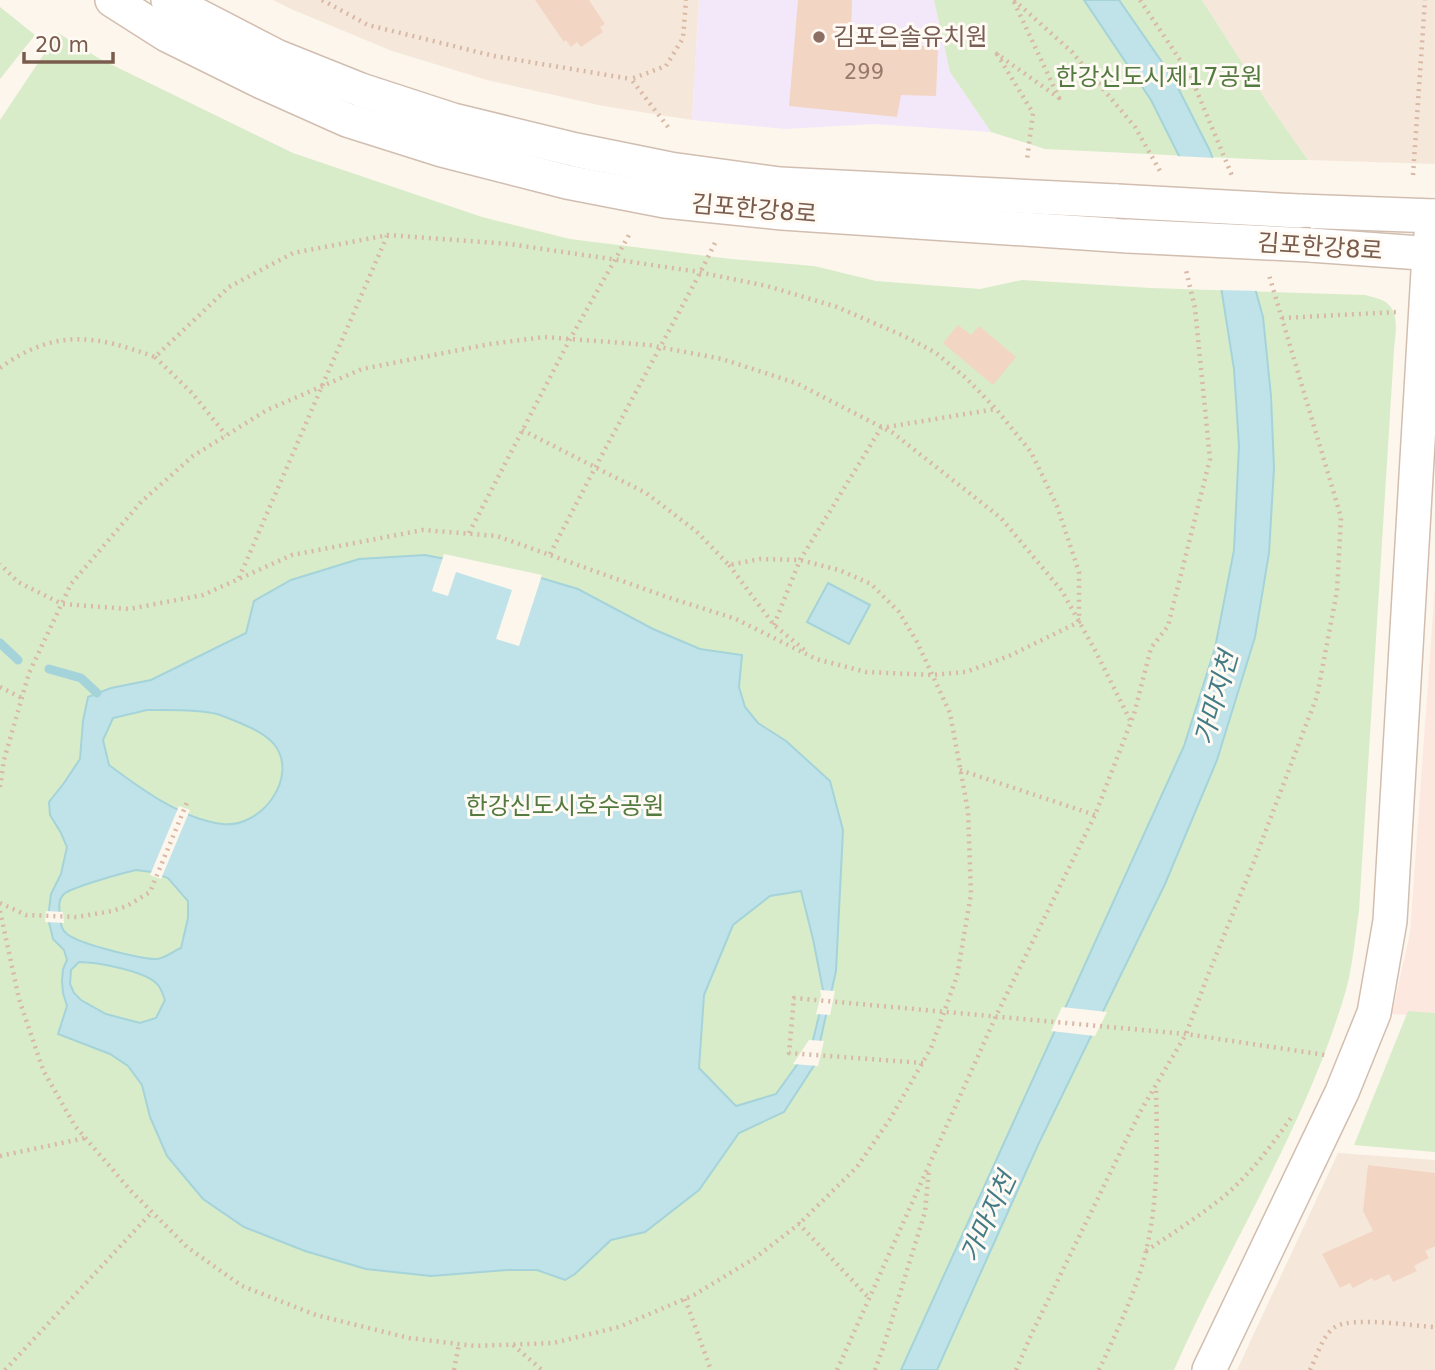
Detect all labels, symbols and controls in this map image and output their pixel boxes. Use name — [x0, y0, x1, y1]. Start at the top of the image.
scale bar — [24, 21, 114, 65]
place label: 김포은솔유치원 — [833, 23, 988, 51]
marker: 김포은솔유치원 — [811, 29, 827, 45]
text: 20 m — [35, 33, 89, 57]
house number: 299 — [844, 60, 884, 84]
park label: 한강신도시제17공원 — [1055, 63, 1263, 91]
street label: 김포한강8로 — [690, 190, 818, 228]
street label: 김포한강8로 — [1256, 229, 1384, 265]
water label: 가마지천 — [1188, 645, 1244, 748]
park label: 한강신도시호수공원 — [466, 792, 664, 820]
water label: 가마지천 — [954, 1165, 1023, 1267]

